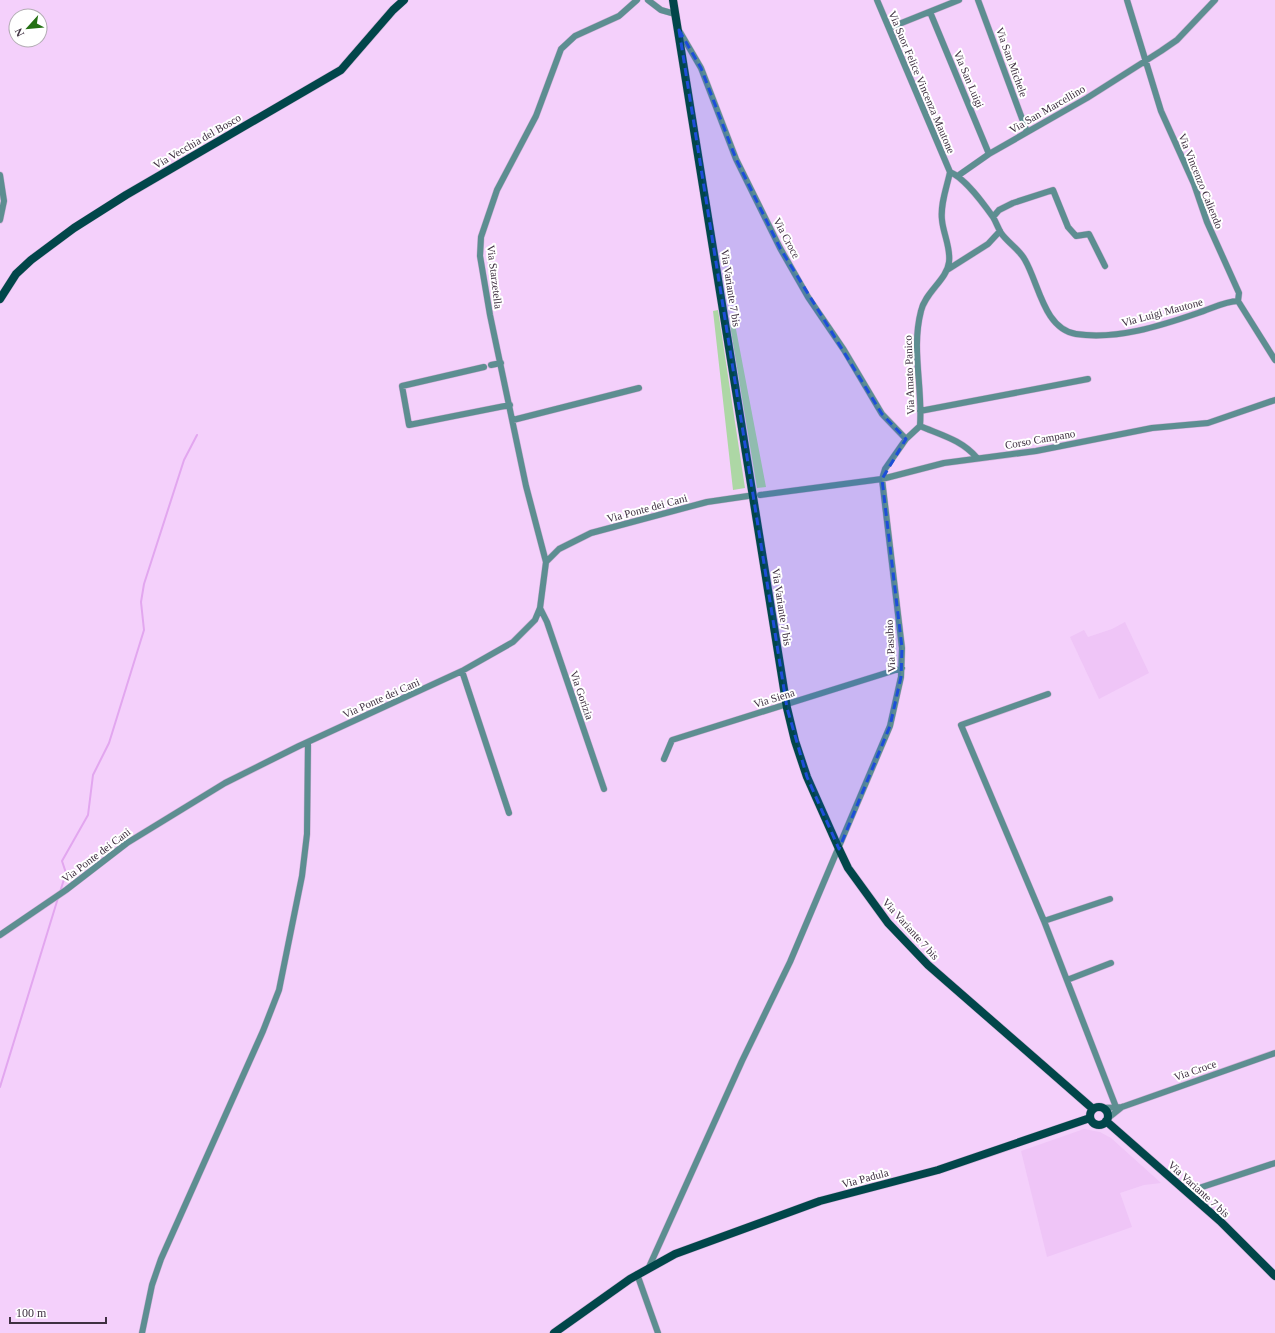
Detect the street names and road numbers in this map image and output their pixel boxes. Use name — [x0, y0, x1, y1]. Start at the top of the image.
street label: Via Suor Felice Vincenza Mautone — [886, 9, 958, 155]
street label: Via San Michele — [994, 26, 1030, 99]
street label: Via San Luigi — [952, 49, 986, 109]
street label: Via San Marcellino — [1007, 82, 1087, 136]
street label: Via Vecchia del Bosco — [151, 111, 243, 171]
street label: Via Vincenzo Caliendo — [1176, 132, 1226, 231]
street label: Via Croce — [771, 216, 803, 260]
street label: Via Starzetella — [485, 244, 505, 310]
street label: Via Variante 7 bis — [719, 248, 743, 328]
street label: Via Luigi Mautone — [1120, 295, 1204, 329]
street label: Via Amato Panico — [902, 334, 916, 415]
street label: Corso Campano — [1004, 427, 1077, 451]
street label: Via Ponte dei Cani — [605, 491, 689, 525]
street label: Via Variante 7 bis — [770, 567, 794, 647]
street label: Via Pasubio — [883, 619, 897, 673]
street label: Via Gorizia — [568, 669, 596, 721]
street label: Via Ponte dei Cani — [341, 676, 421, 720]
street label: Via Siena — [752, 686, 796, 710]
street label: Via Ponte dei Cani — [59, 825, 133, 885]
street label: Via Variante 7 bis — [880, 896, 942, 962]
street label: Via Croce — [1172, 1057, 1218, 1083]
street label: Via Variante 7 bis — [1166, 1158, 1232, 1220]
street label: Via Padula — [840, 1166, 890, 1190]

